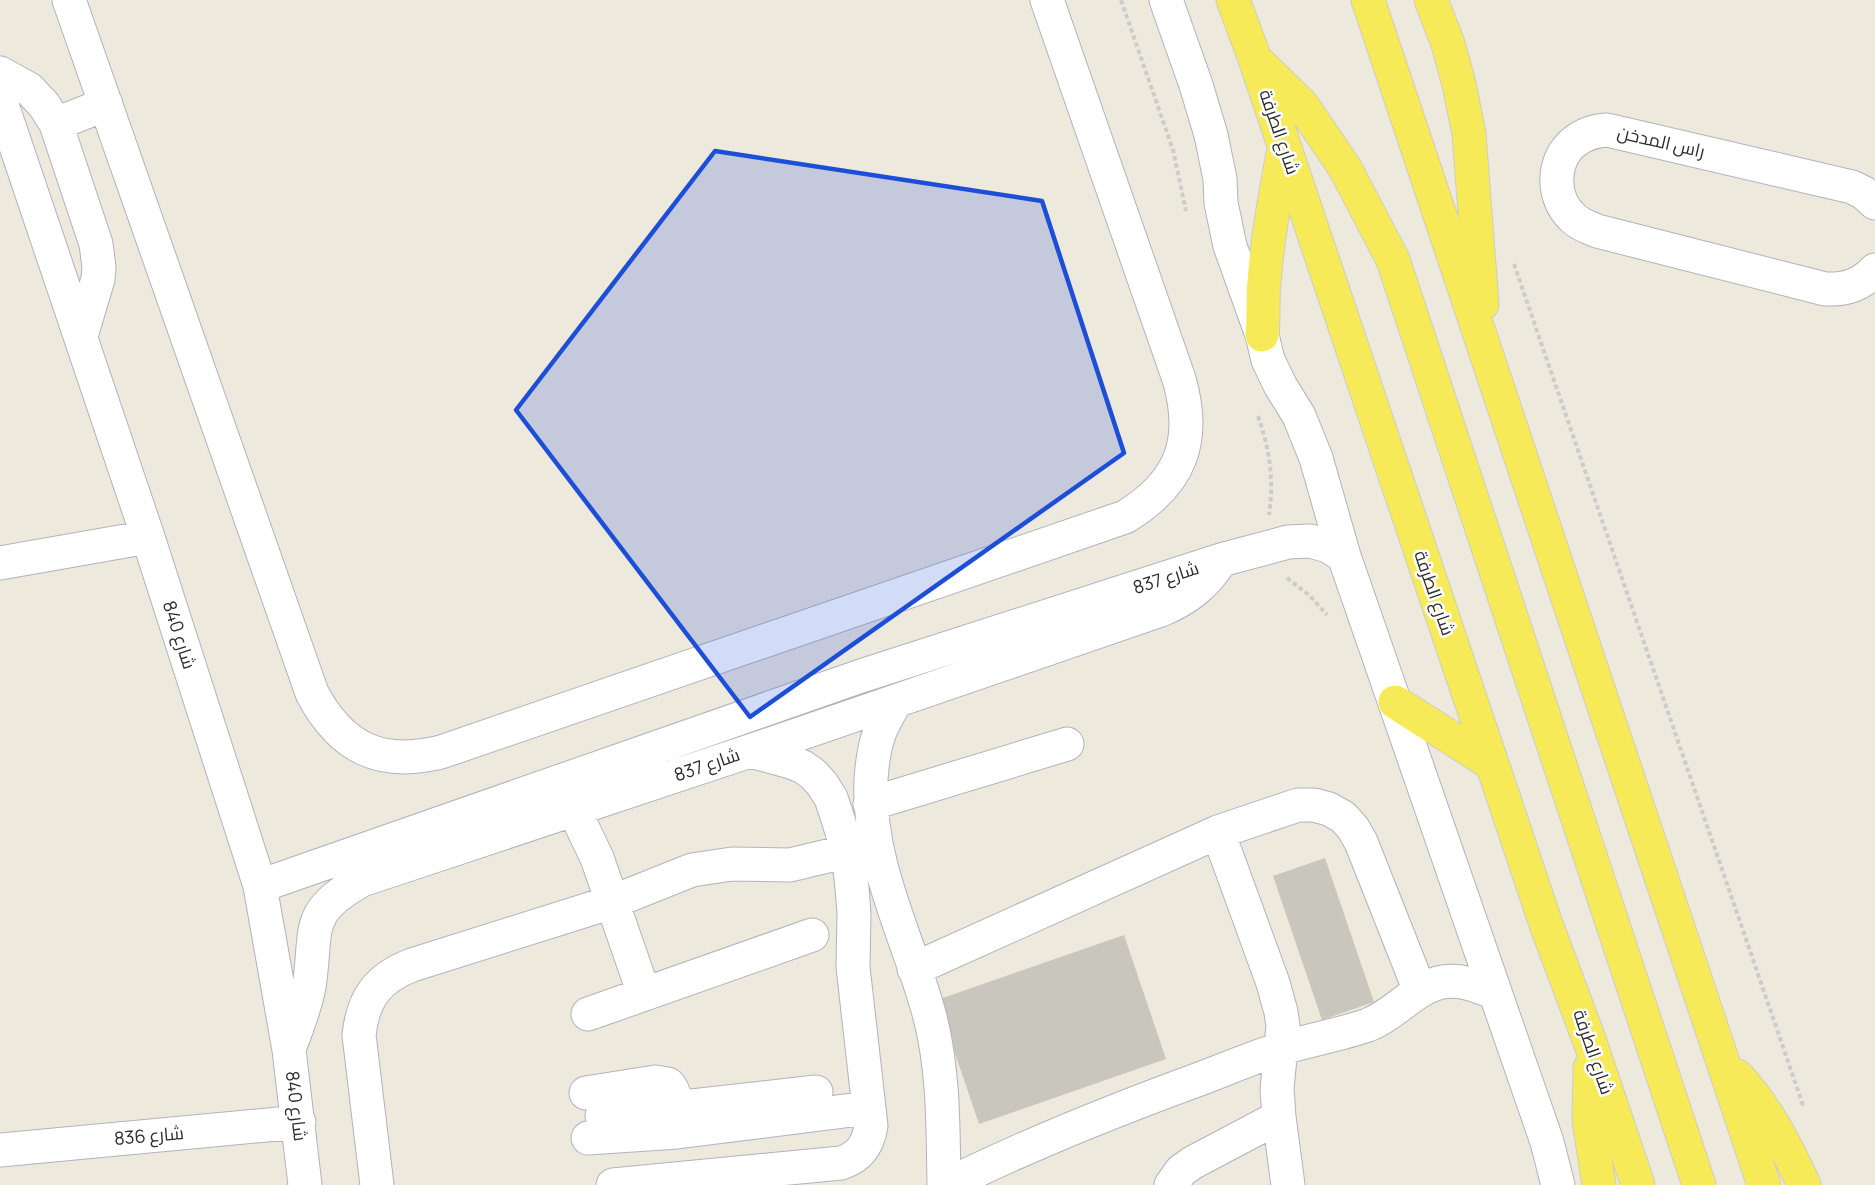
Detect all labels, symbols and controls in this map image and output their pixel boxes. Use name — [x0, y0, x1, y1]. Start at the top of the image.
street label: شارع الطرفة — [1253, 86, 1306, 178]
street label: راس المدخن — [1615, 119, 1707, 163]
street label: شارع الطرفة — [1408, 547, 1461, 639]
street label: شارع 837 — [1130, 555, 1202, 600]
street label: شارع 840 — [157, 597, 202, 672]
street label: شارع 837 — [671, 742, 743, 787]
street label: شارع الطرفة — [1567, 1006, 1620, 1098]
street label: شارع 840 — [280, 1069, 313, 1142]
street label: شارع 836 — [113, 1120, 185, 1151]

